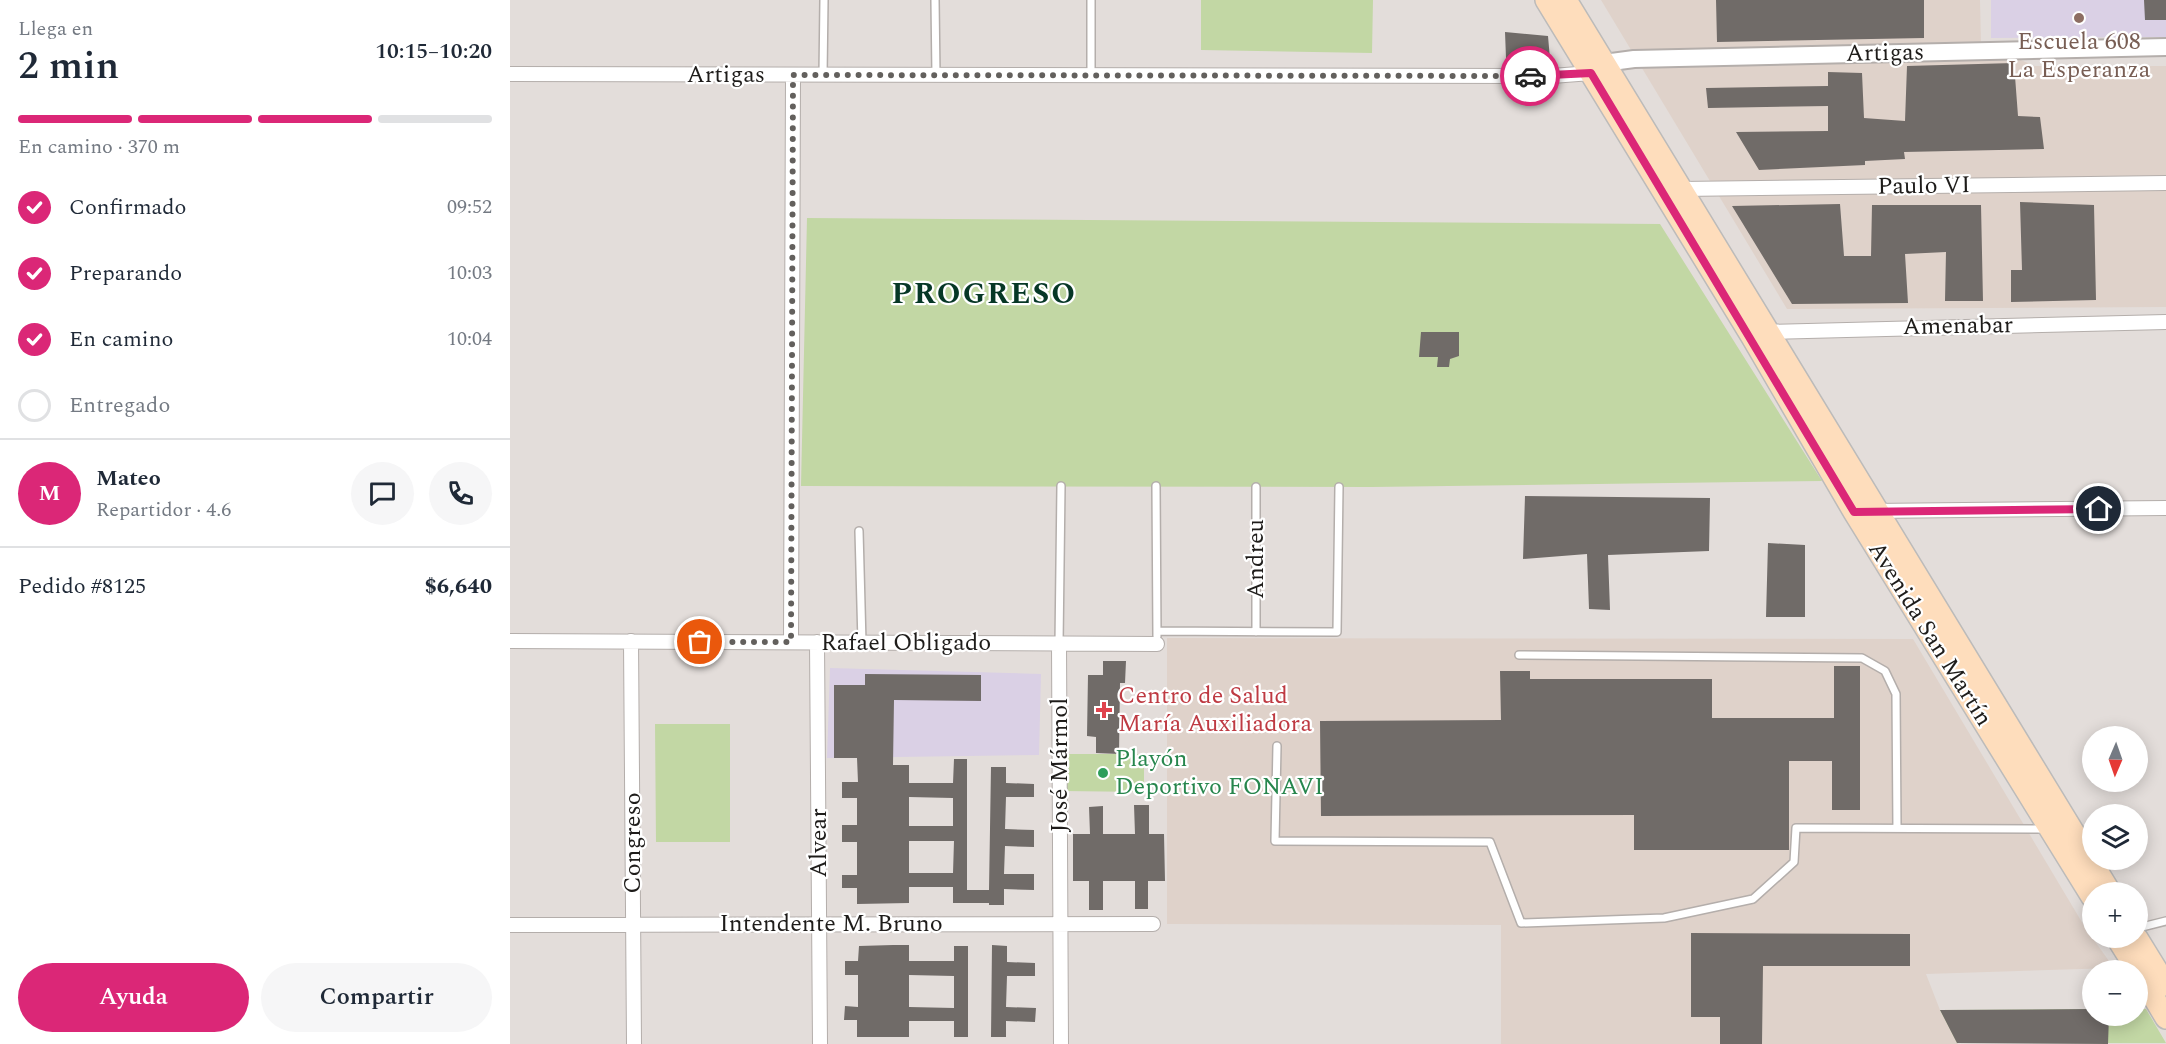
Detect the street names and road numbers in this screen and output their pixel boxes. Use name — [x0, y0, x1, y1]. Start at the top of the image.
street label: Artigas — [1845, 34, 1925, 72]
street label: Artigas — [687, 57, 765, 93]
street label: Paulo VI — [1877, 167, 1971, 205]
street label: Amenabar — [1902, 307, 2014, 345]
street label: Andreu — [1238, 519, 1274, 599]
street label: Avenida San Martín — [1859, 535, 2001, 733]
street label: Rafael Obligado — [821, 625, 991, 661]
street label: José Mármol — [1042, 698, 1078, 832]
street label: Congreso — [615, 792, 651, 894]
street label: Alvear — [801, 808, 837, 878]
street label: Intendente M. Bruno — [719, 906, 943, 942]

